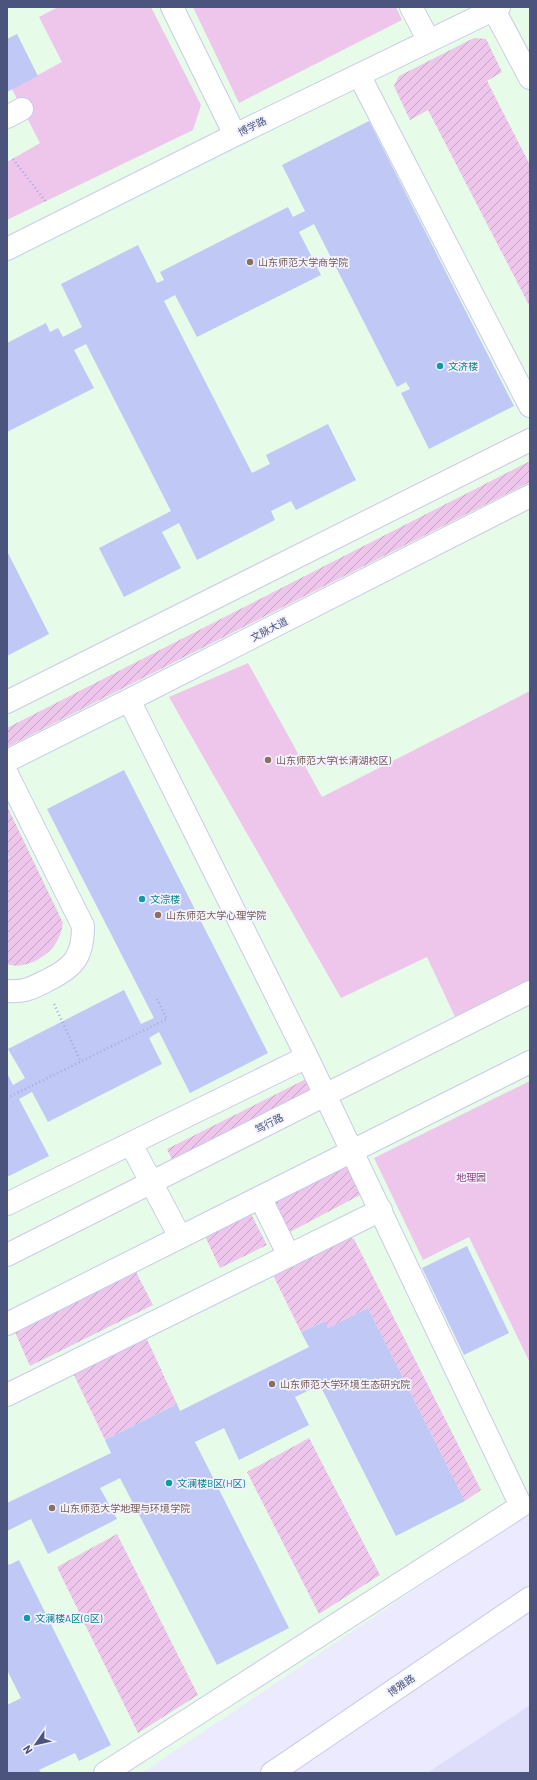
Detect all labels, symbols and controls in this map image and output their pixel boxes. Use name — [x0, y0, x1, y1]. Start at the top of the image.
street label: 博学路 — [236, 114, 268, 138]
place label: 山东师范大学商学院 — [258, 256, 348, 268]
marker: 山东师范大学商学院 — [245, 257, 255, 267]
place label: 文济楼 — [448, 360, 478, 372]
marker: 文济楼 — [435, 361, 445, 371]
street label: 文脉大道 — [248, 615, 290, 643]
place label: 山东师范大学(长清湖校区) — [276, 754, 392, 766]
marker: 山东师范大学(长清湖校区) — [263, 755, 273, 765]
place label: 文淙楼 — [150, 893, 180, 905]
marker: 文淙楼 — [137, 894, 147, 904]
place label: 山东师范大学心理学院 — [166, 909, 266, 921]
marker: 山东师范大学心理学院 — [153, 910, 163, 920]
street label: 笃行路 — [253, 1111, 285, 1135]
park label: 地理园 — [456, 1171, 486, 1183]
place label: 山东师范大学环境生态研究院 — [280, 1378, 410, 1390]
marker: 山东师范大学环境生态研究院 — [267, 1379, 277, 1389]
place label: 文澜楼B区(H区) — [177, 1477, 245, 1489]
marker: 文澜楼B区(H区) — [164, 1478, 174, 1488]
place label: 山东师范大学地理与环境学院 — [60, 1502, 190, 1514]
marker: 山东师范大学地理与环境学院 — [47, 1503, 57, 1513]
place label: 文澜楼A区(G区) — [35, 1612, 103, 1624]
marker: 文澜楼A区(G区) — [22, 1613, 32, 1623]
street label: 博雅路 — [385, 1672, 417, 1698]
north arrow — [16, 1724, 56, 1764]
text: N — [20, 1743, 35, 1757]

